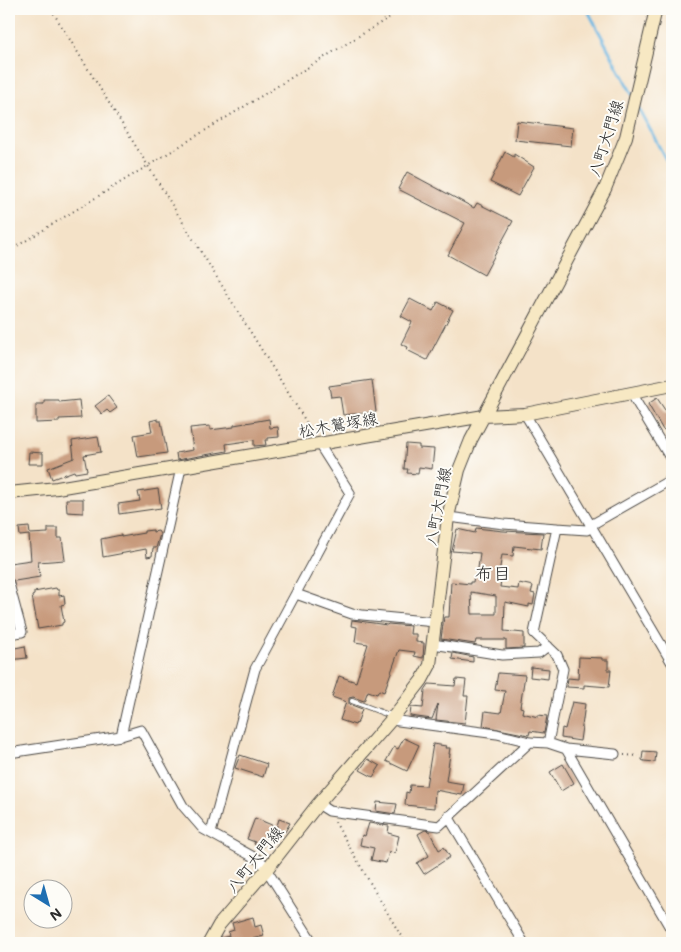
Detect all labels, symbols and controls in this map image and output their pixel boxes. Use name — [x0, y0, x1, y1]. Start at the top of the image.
street label: 八町大門線 — [583, 97, 627, 179]
street label: 松木鷲塚線 — [297, 407, 379, 441]
street label: 八町大門線 — [419, 465, 455, 547]
district label: 布目 — [475, 561, 511, 585]
street label: 八町大門線 — [221, 821, 287, 897]
north arrow — [22, 880, 72, 930]
text: N — [46, 904, 66, 926]

